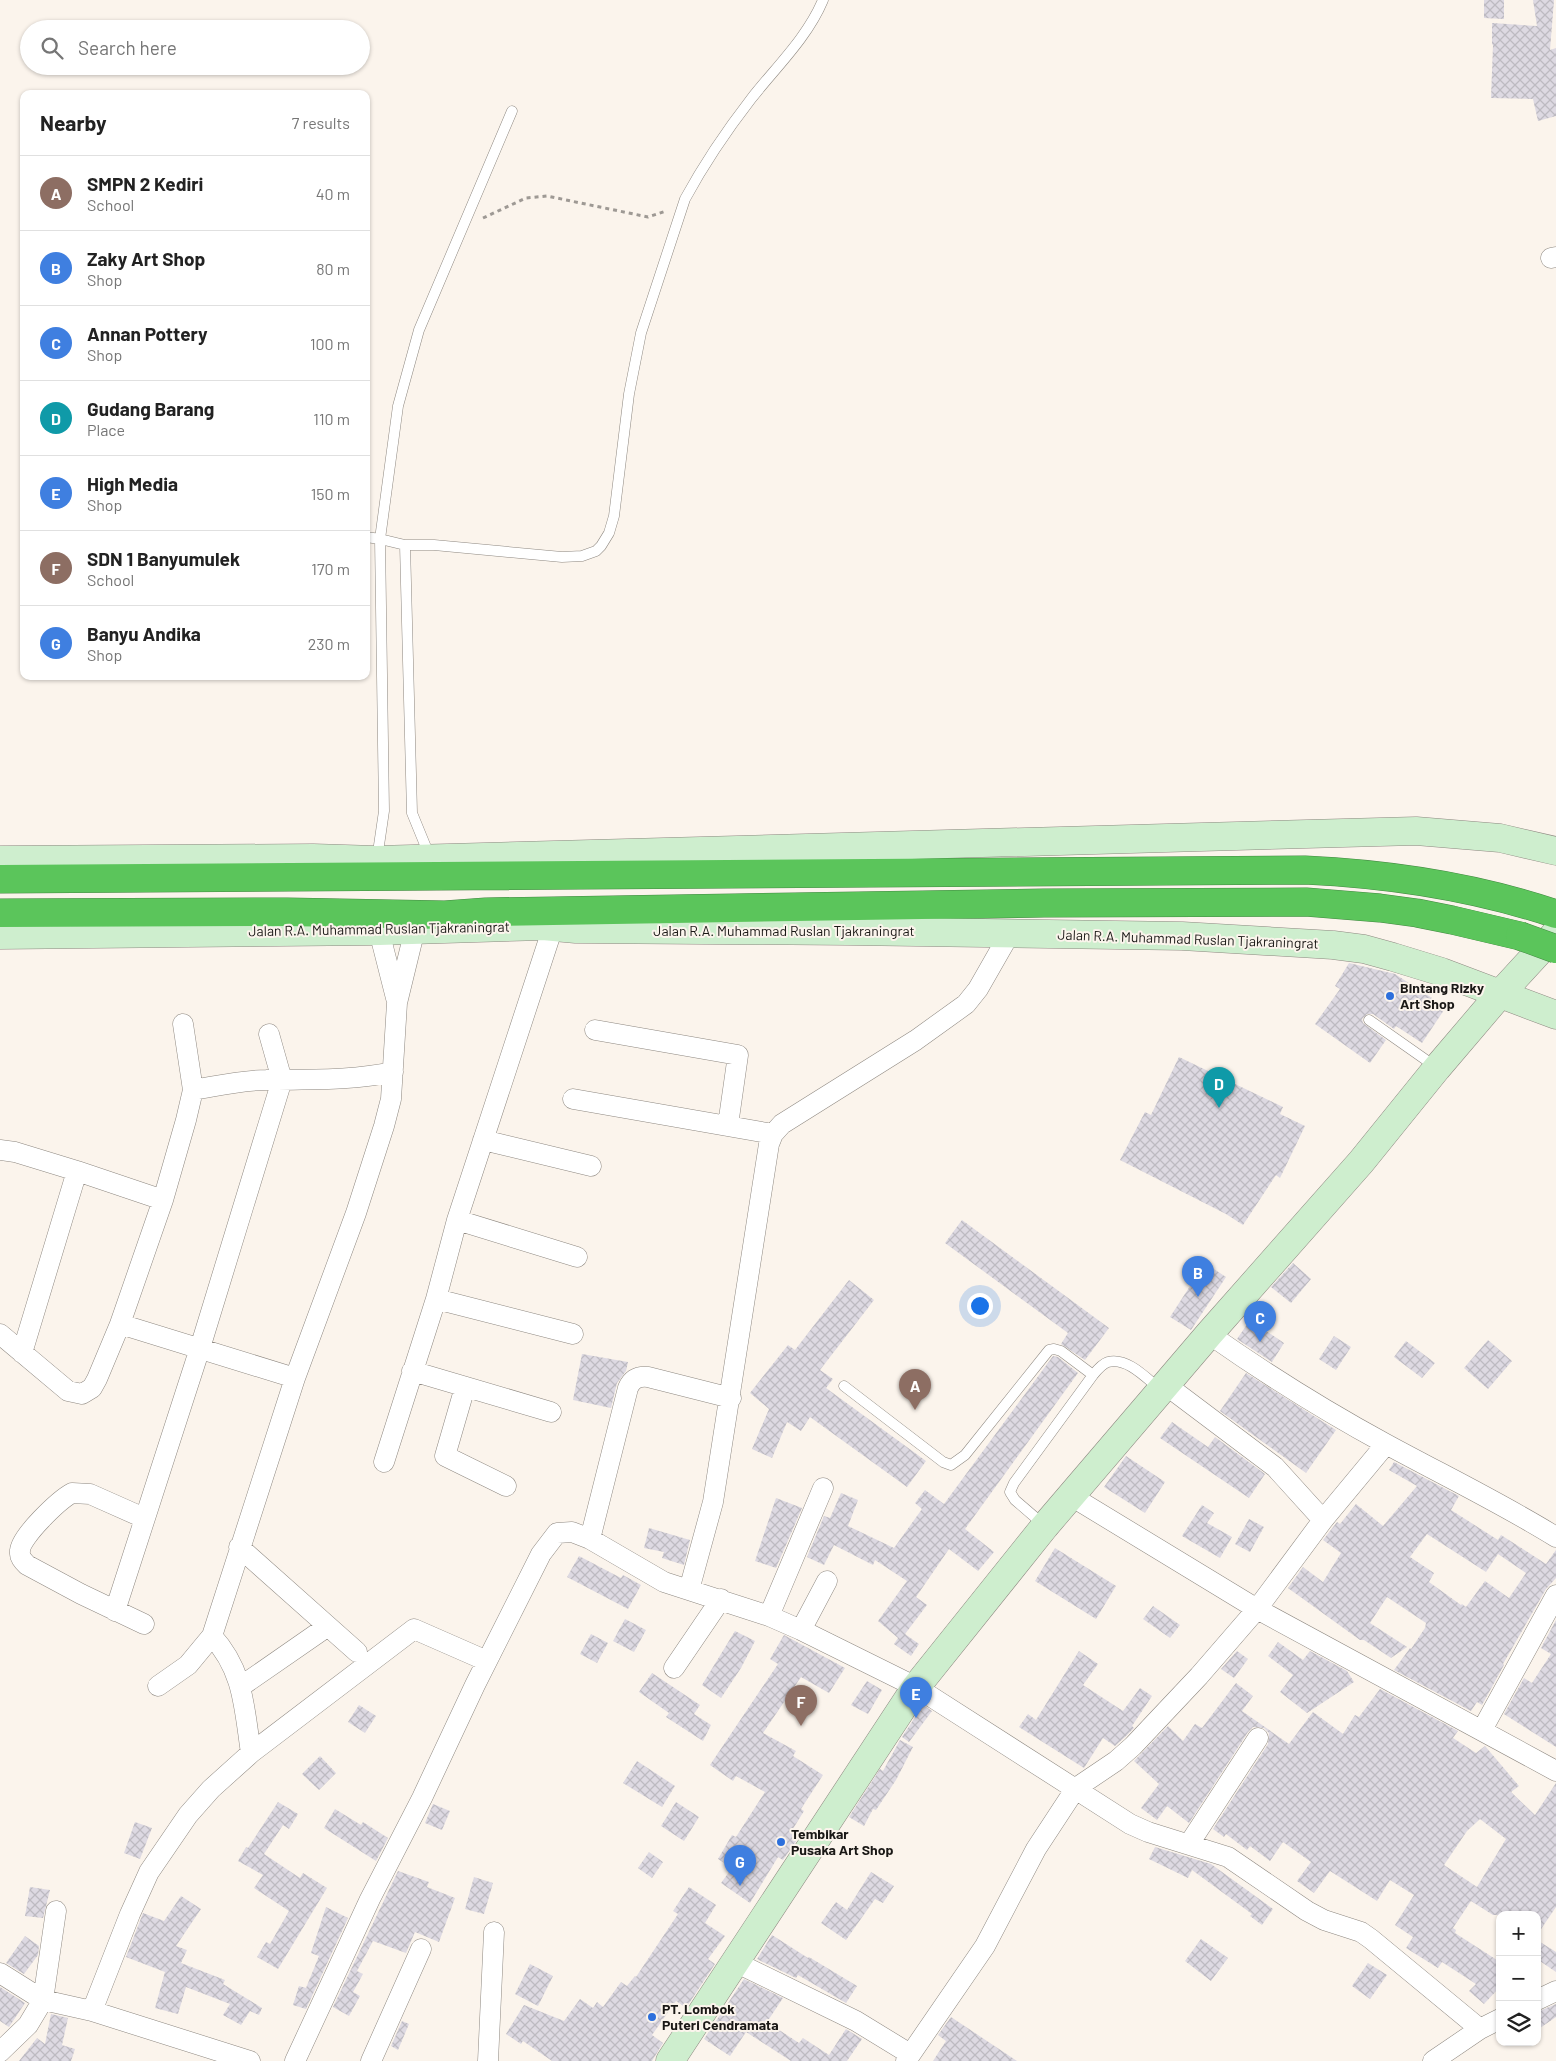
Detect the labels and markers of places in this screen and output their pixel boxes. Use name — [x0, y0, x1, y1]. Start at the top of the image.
place label: Bintang Rizky Art Shop — [1400, 979, 1484, 1012]
marker: Bintang Rizky Art Shop — [1384, 990, 1396, 1002]
pin: D — [1203, 1067, 1235, 1108]
pin: B — [1182, 1256, 1214, 1297]
pin: C — [1244, 1301, 1276, 1342]
pin: A — [899, 1369, 931, 1410]
pin: E — [900, 1677, 932, 1718]
pin: F — [785, 1685, 817, 1726]
place label: Tembikar Pusaka Art Shop — [791, 1825, 893, 1858]
marker: Tembikar Pusaka Art Shop — [775, 1836, 787, 1848]
pin: G — [724, 1845, 756, 1886]
place label: PT. Lombok Puteri Cendramata — [662, 2000, 779, 2033]
marker: PT. Lombok Puteri Cendramata — [646, 2011, 658, 2023]

